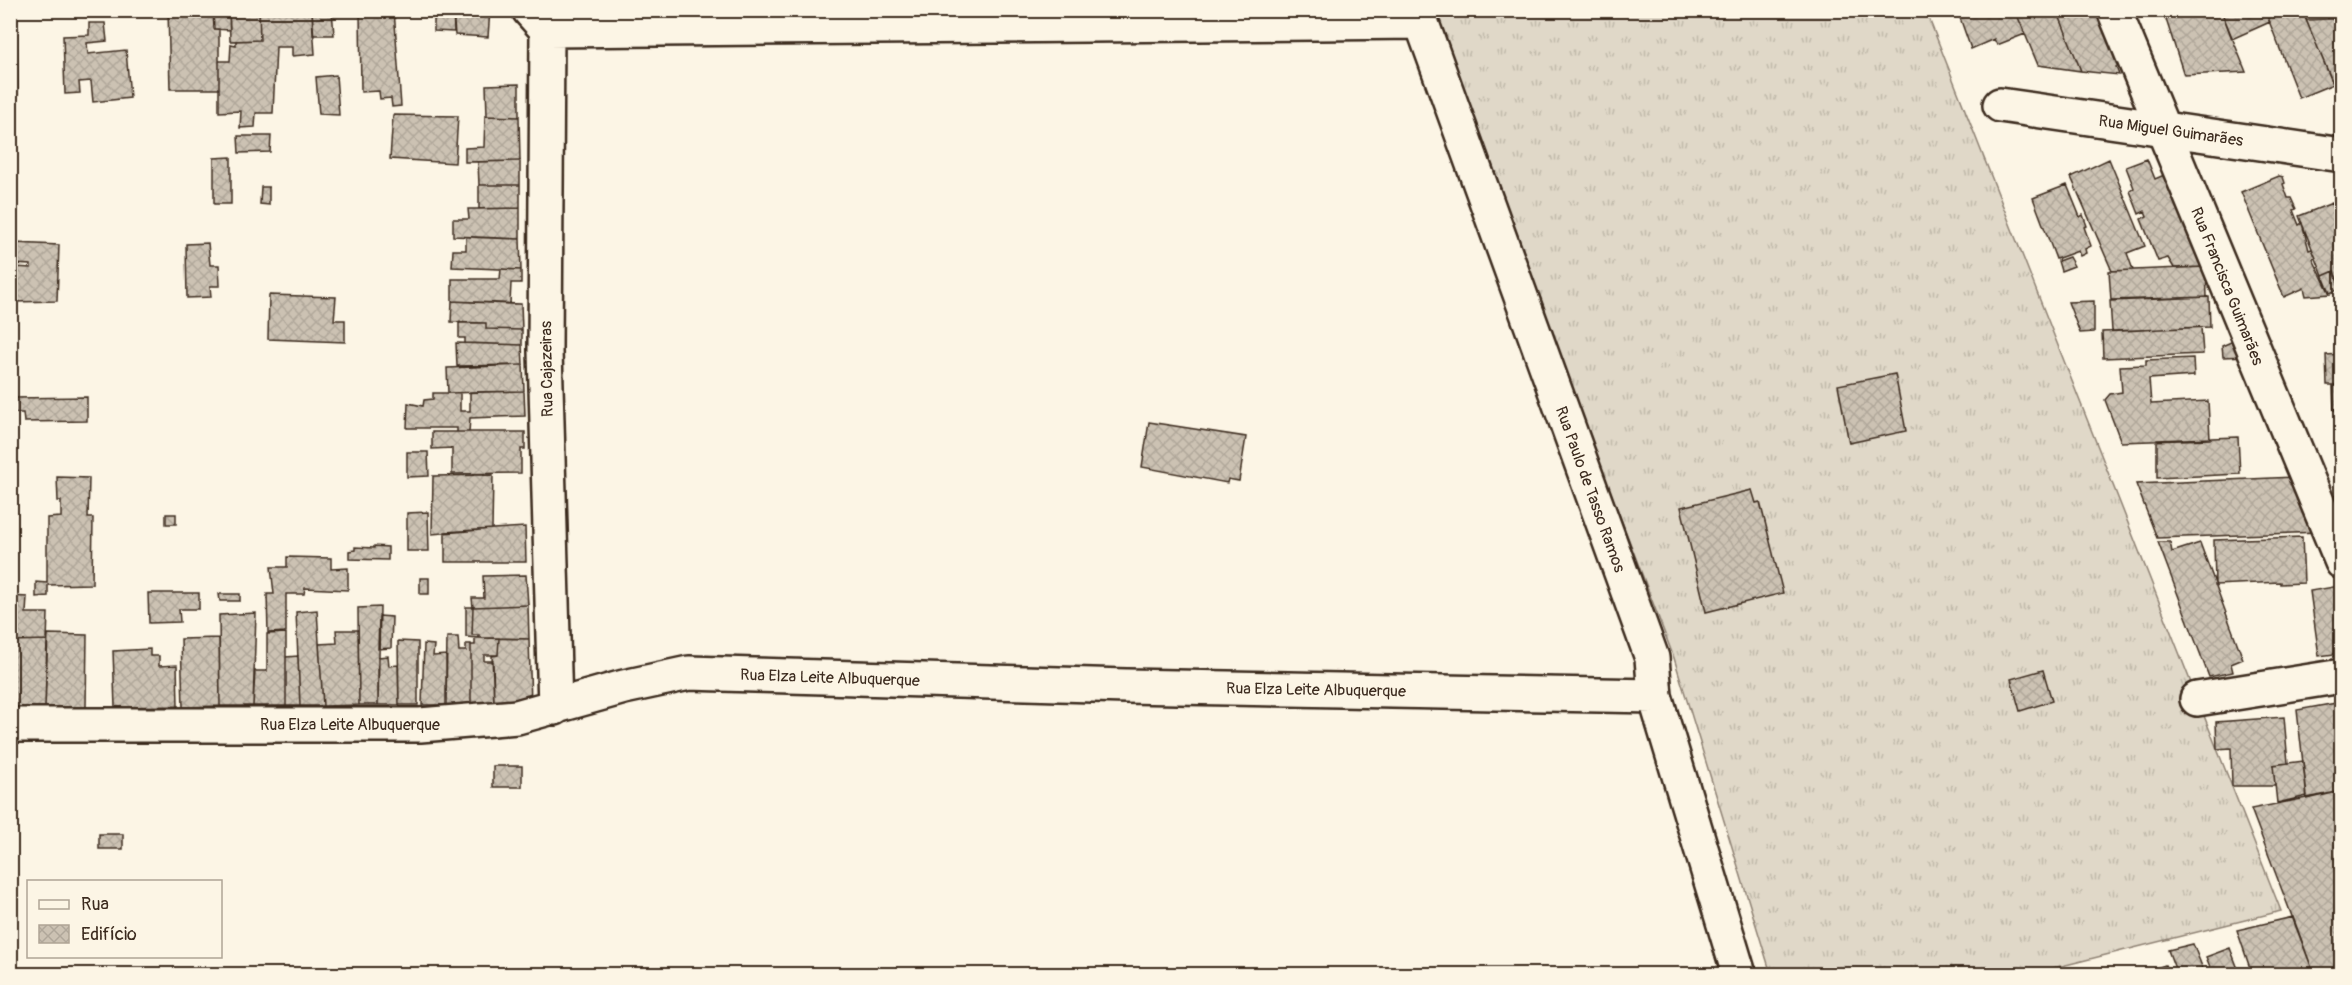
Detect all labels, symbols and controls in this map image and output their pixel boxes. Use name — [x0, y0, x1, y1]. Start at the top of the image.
street label: Rua Miguel Guimarães — [2097, 111, 2244, 151]
street label: Rua Francisca Guimarães — [2186, 204, 2268, 368]
street label: Rua Cajazeiras — [536, 321, 558, 417]
street label: Rua Paulo de Tasso Ramos — [1551, 404, 1629, 575]
street label: Rua Elza Leite Albuquerque — [740, 665, 920, 691]
street label: Rua Elza Leite Albuquerque — [1226, 678, 1406, 702]
street label: Rua Elza Leite Albuquerque — [260, 715, 440, 735]
legend — [27, 880, 222, 958]
text: Rua — [81, 893, 109, 916]
text: Edifício — [81, 923, 137, 946]

